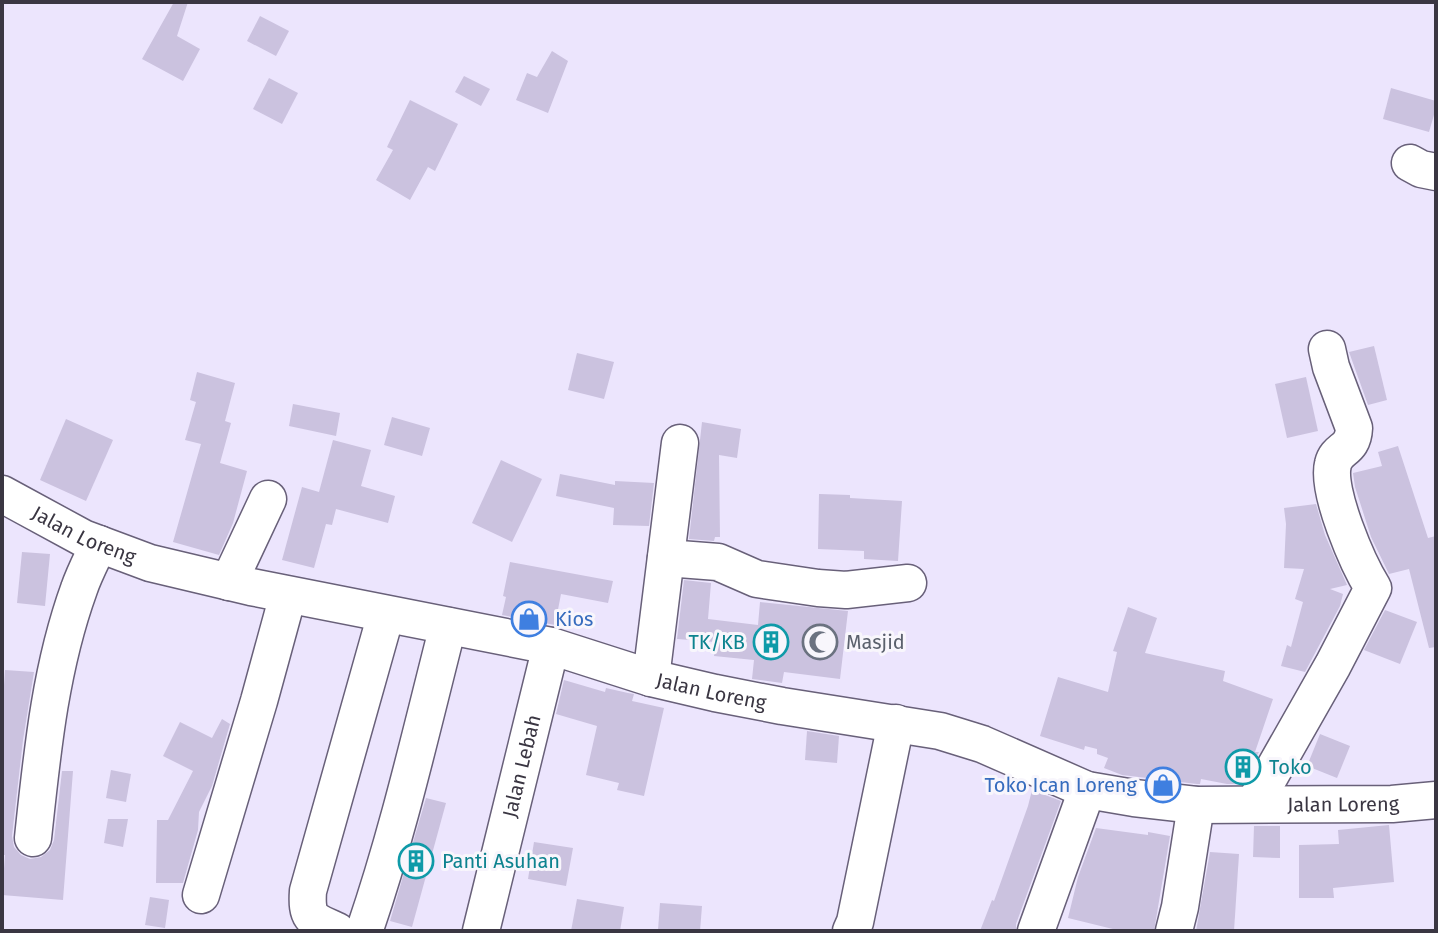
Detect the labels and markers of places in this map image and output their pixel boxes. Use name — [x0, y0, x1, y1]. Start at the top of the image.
shop icon: Kios — [510, 600, 548, 638]
place label: Kios — [555, 607, 593, 631]
building icon: TK/KB — [752, 623, 790, 661]
mosque icon: Masjid — [801, 623, 839, 661]
place label: TK/KB — [689, 630, 745, 654]
place label: Masjid — [846, 630, 905, 654]
building icon: Toko — [1224, 748, 1262, 786]
place label: Toko — [1269, 755, 1312, 779]
shop icon: Toko Ican Loreng — [1144, 766, 1182, 804]
place label: Toko Ican Loreng — [985, 773, 1138, 797]
building icon: Panti Asuhan — [397, 842, 435, 880]
place label: Panti Asuhan — [442, 849, 560, 873]

